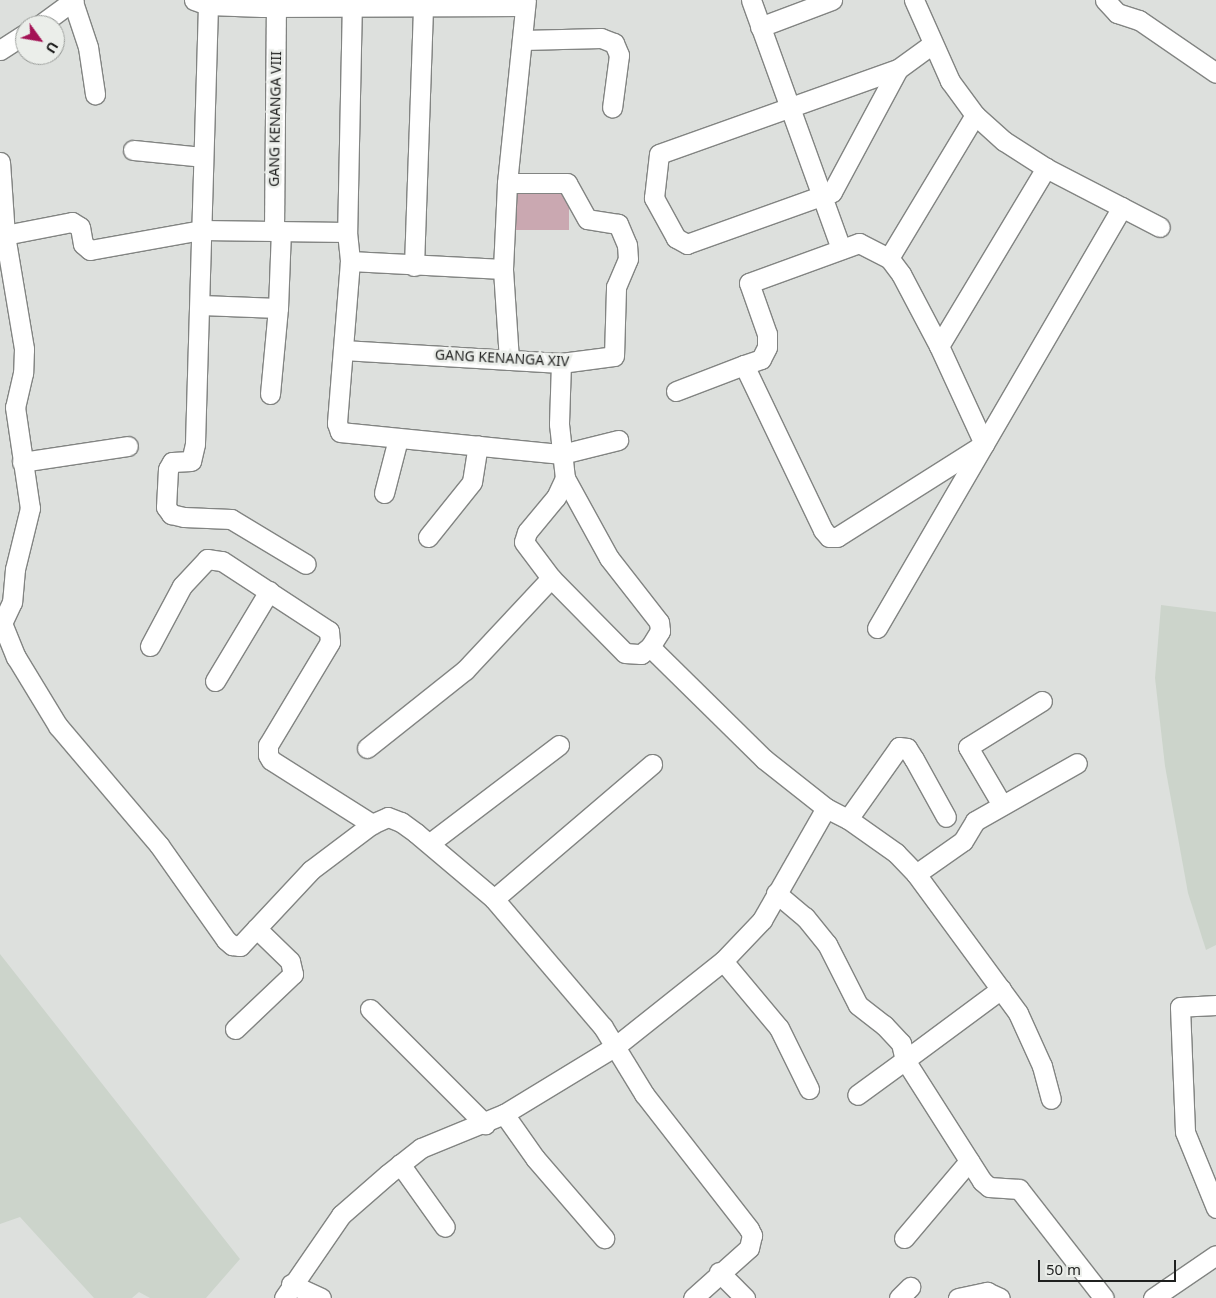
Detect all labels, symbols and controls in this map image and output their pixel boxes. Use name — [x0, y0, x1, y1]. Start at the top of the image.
north arrow — [15, 15, 65, 65]
text: U — [41, 38, 63, 57]
street label: GANG KENANGA VIII — [265, 51, 285, 187]
street label: GANG KENANGA XIV — [434, 346, 570, 370]
scale bar — [1041, 1250, 1178, 1282]
text: 50 m — [1046, 1259, 1081, 1279]

